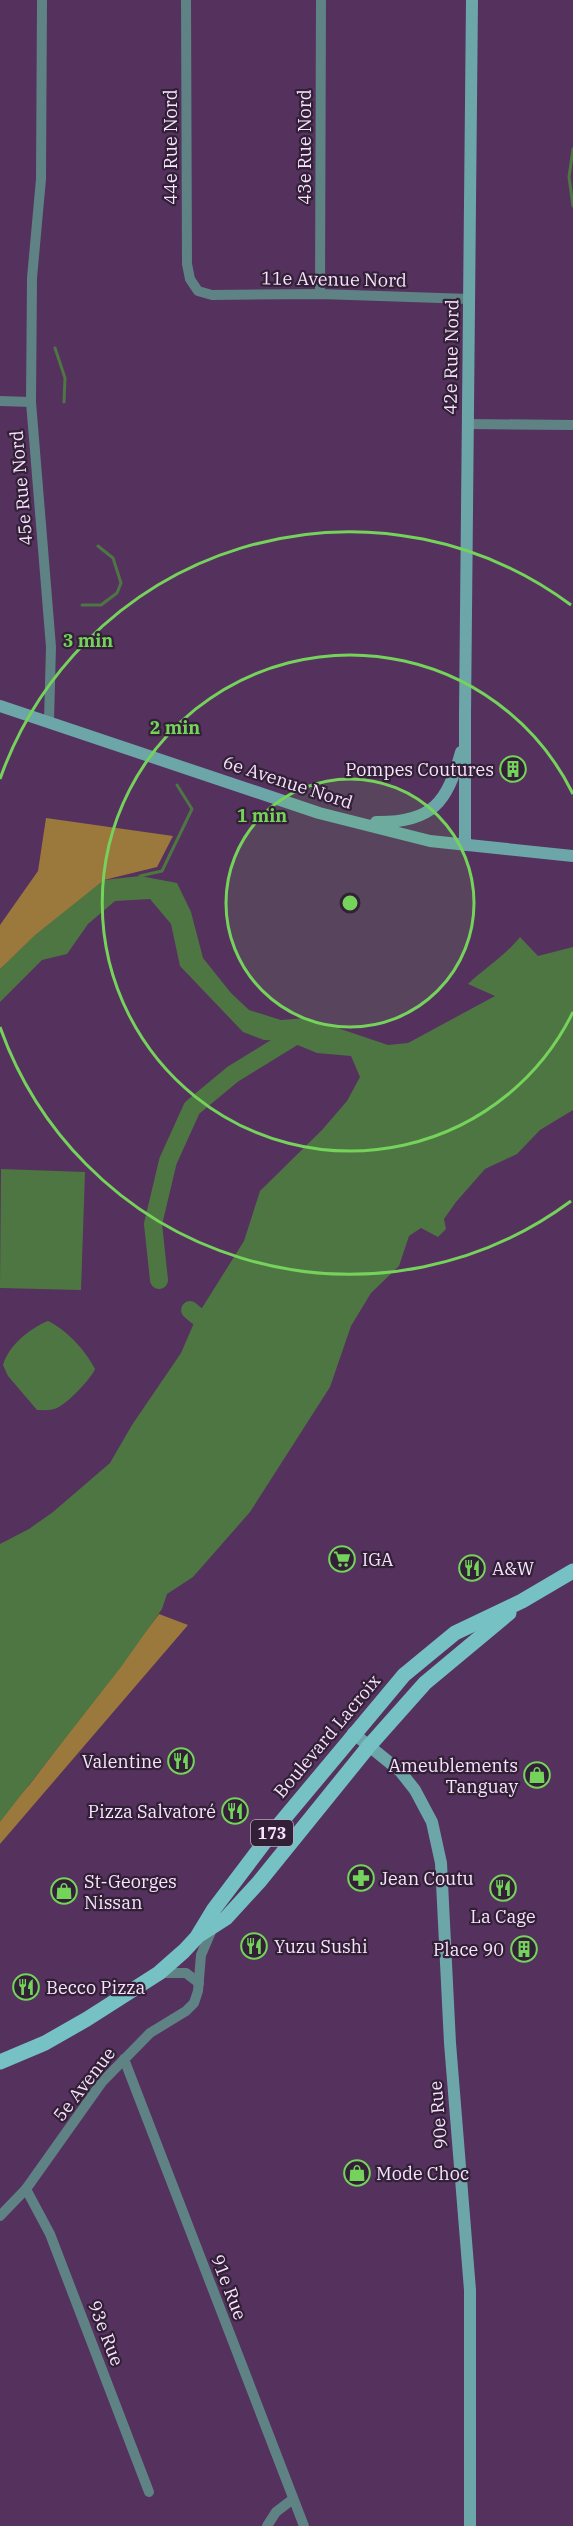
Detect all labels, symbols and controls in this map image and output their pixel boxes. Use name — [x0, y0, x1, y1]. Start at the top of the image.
street label: 44e Rue Nord — [159, 89, 182, 205]
street label: 43e Rue Nord — [293, 89, 316, 205]
street label: 11e Avenue Nord — [261, 266, 407, 292]
street label: 42e Rue Nord — [438, 299, 464, 415]
street label: 45e Rue Nord — [5, 429, 37, 546]
text: 3 min — [63, 629, 113, 652]
text: 2 min — [150, 716, 200, 739]
street label: 6e Avenue Nord — [220, 750, 356, 814]
building icon: Pompes Coutures — [498, 754, 528, 784]
place label: Pompes Coutures — [345, 758, 494, 781]
text: 1 min — [237, 804, 287, 827]
centre of rings — [340, 893, 360, 913]
supermarket icon: IGA — [327, 1544, 357, 1574]
place label: IGA — [362, 1548, 394, 1571]
restaurant icon: A&W — [457, 1553, 487, 1583]
place label: A&W — [492, 1557, 535, 1580]
street label: Boulevard Lacroix — [269, 1669, 385, 1803]
restaurant icon: Valentine — [166, 1746, 196, 1776]
place label: Valentine — [82, 1750, 162, 1773]
place label: Ameublements Tanguay — [388, 1754, 518, 1798]
shop icon: Ameublements Tanguay — [522, 1760, 552, 1790]
restaurant icon: Pizza Salvatoré — [220, 1796, 250, 1826]
place label: Pizza Salvatoré — [88, 1800, 216, 1823]
road number: 173 — [251, 1820, 293, 1846]
pharmacy icon: Jean Coutu — [346, 1863, 376, 1893]
place label: Jean Coutu — [380, 1867, 474, 1890]
place label: St-Georges Nissan — [84, 1870, 177, 1914]
restaurant icon: La Cage — [488, 1873, 518, 1903]
shop icon: St-Georges Nissan — [49, 1876, 79, 1906]
place label: La Cage — [470, 1905, 536, 1928]
restaurant icon: Yuzu Sushi — [239, 1931, 269, 1961]
building icon: Place 90 — [509, 1934, 539, 1964]
place label: Yuzu Sushi — [274, 1935, 368, 1958]
place label: Place 90 — [433, 1938, 504, 1961]
restaurant icon: Becco Pizza — [11, 1972, 41, 2002]
place label: Becco Pizza — [46, 1976, 145, 1999]
street label: 5e Avenue — [48, 2042, 120, 2126]
street label: 90e Rue — [424, 2080, 452, 2150]
shop icon: Mode Choc — [342, 2158, 372, 2188]
place label: Mode Choc — [376, 2162, 469, 2185]
street label: 91e Rue — [206, 2251, 252, 2323]
street label: 93e Rue — [83, 2297, 129, 2369]

